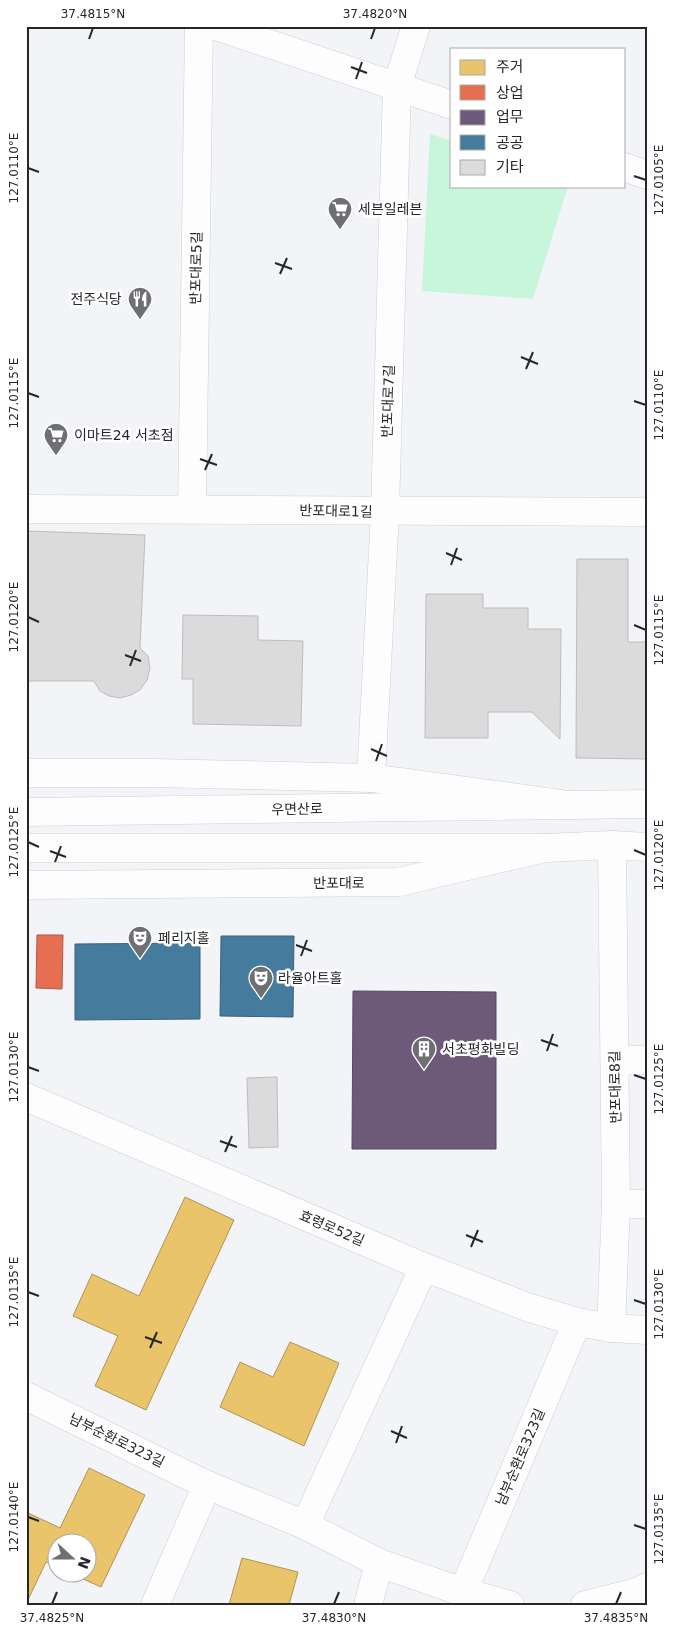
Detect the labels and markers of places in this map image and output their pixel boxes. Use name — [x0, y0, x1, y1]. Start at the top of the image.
supermarket icon: 세븐일레븐 — [327, 196, 353, 230]
place label: 세븐일레븐 — [358, 201, 423, 217]
restaurant icon: 전주식당 — [127, 286, 153, 320]
place label: 전주식당 — [70, 291, 122, 307]
supermarket icon: 이마트24 서초점 — [43, 422, 69, 456]
place label: 이마트24 서초점 — [74, 427, 174, 443]
theatre icon: 페리지홀 — [127, 925, 153, 959]
place label: 페리지홀 — [158, 930, 210, 946]
theatre icon: 라율아트홀 — [248, 965, 274, 999]
place label: 라율아트홀 — [278, 970, 343, 986]
building icon: 서초평화빌딩 — [411, 1036, 437, 1070]
place label: 서초평화빌딩 — [442, 1041, 519, 1057]

